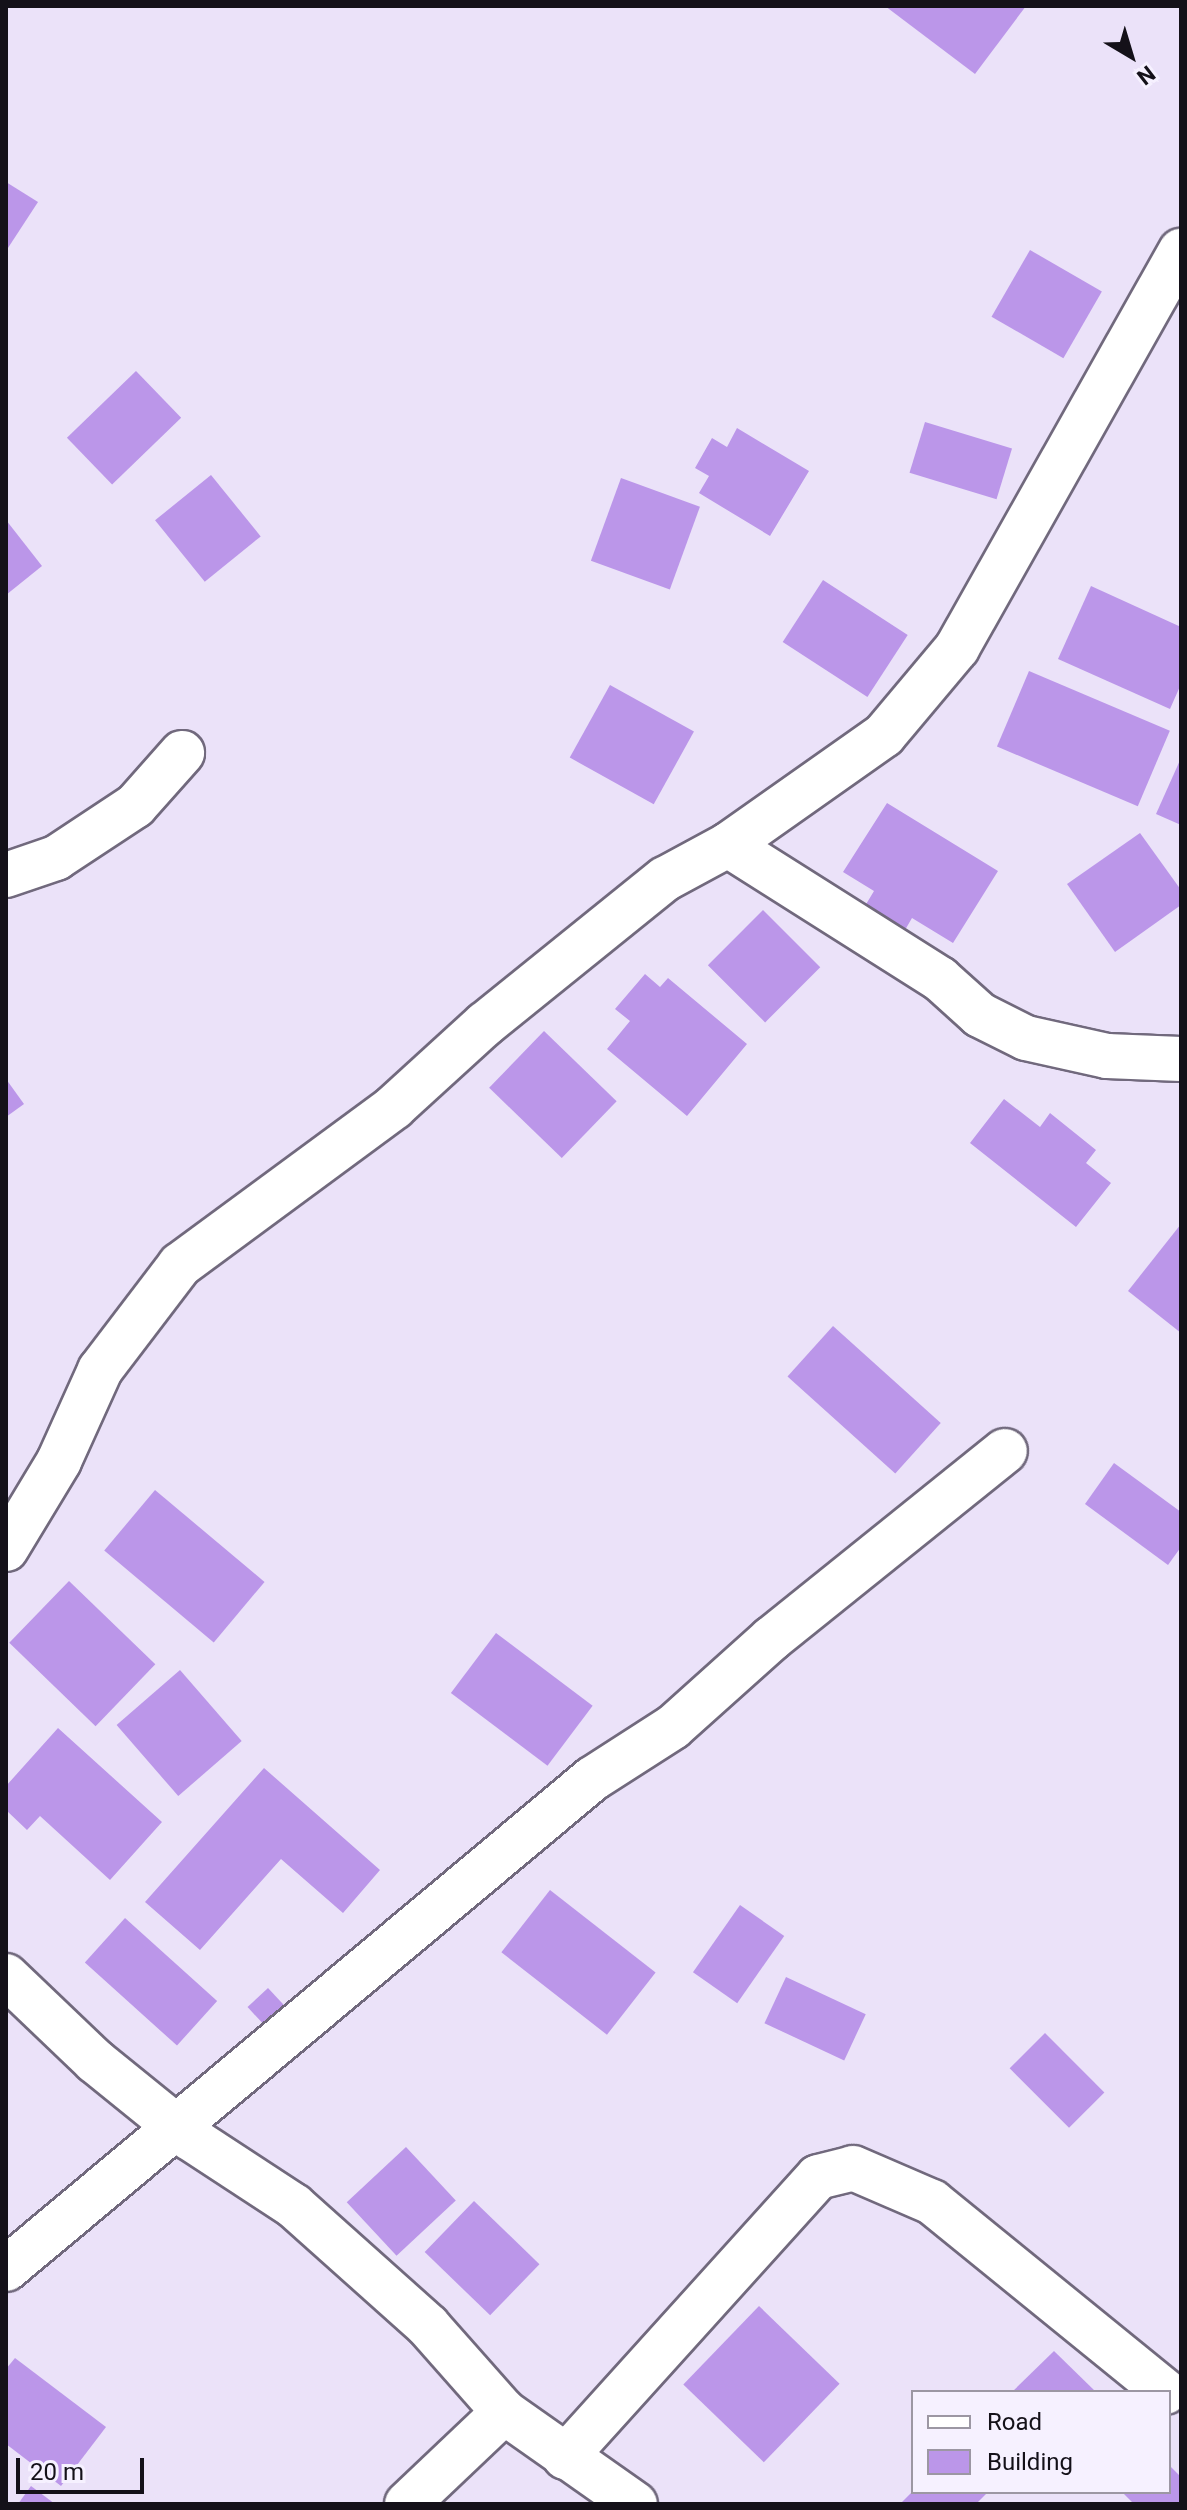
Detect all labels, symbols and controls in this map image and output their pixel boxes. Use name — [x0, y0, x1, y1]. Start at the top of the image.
north arrow — [1091, 16, 1171, 96]
text: N — [1132, 61, 1160, 90]
legend — [911, 2390, 1171, 2494]
text: Road — [987, 2408, 1042, 2436]
scale bar — [20, 2442, 148, 2492]
text: Building — [987, 2448, 1073, 2476]
text: 20 m — [30, 2458, 84, 2486]

